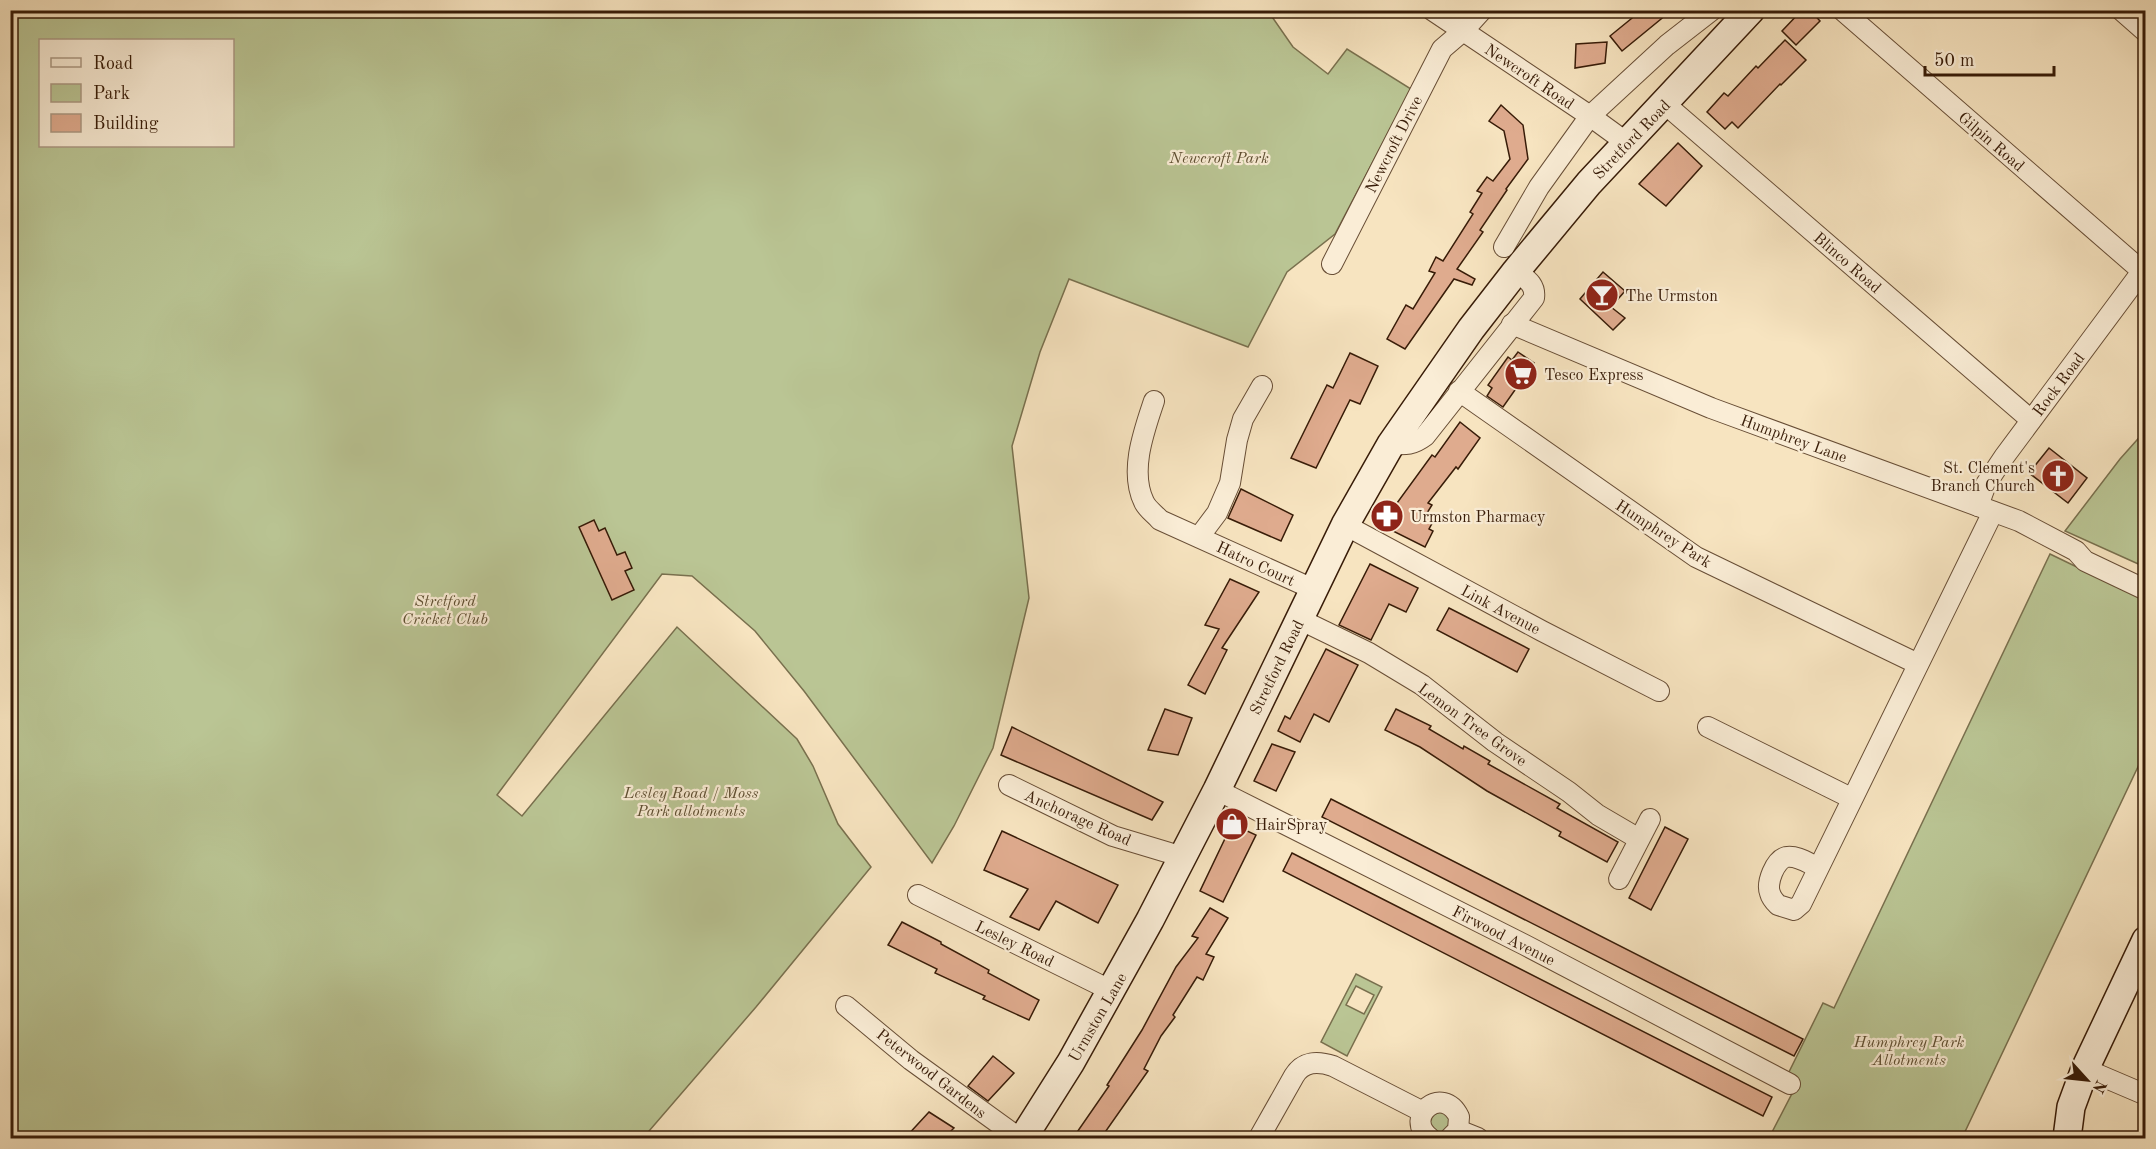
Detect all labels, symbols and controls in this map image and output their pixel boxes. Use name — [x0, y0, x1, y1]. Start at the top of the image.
legend — [39, 39, 234, 147]
scale bar — [1925, 39, 2054, 77]
street label: Newcroft Road — [1481, 42, 1576, 113]
text: 50 m — [1934, 52, 1974, 70]
text: Road — [93, 55, 133, 73]
text: Park — [93, 85, 130, 103]
street label: Newcroft Drive — [1363, 94, 1426, 196]
street label: Stretford Road — [1591, 98, 1674, 183]
street label: Gilpin Road — [1955, 110, 2027, 175]
text: Building — [93, 115, 159, 133]
park label: Newcroft Park — [1168, 151, 1269, 167]
street label: Blinco Road — [1810, 230, 1883, 297]
bar icon: The Urmston — [1584, 277, 1620, 313]
place label: The Urmston — [1625, 289, 1718, 305]
street label: Rock Road — [2031, 351, 2089, 420]
supermarket icon: Tesco Express — [1503, 356, 1539, 392]
place label: Tesco Express — [1544, 368, 1644, 384]
street label: Humphrey Lane — [1738, 413, 1849, 467]
church icon: St. Clement's Branch Church — [2040, 458, 2076, 494]
place label: St. Clement's Branch Church — [1930, 461, 2035, 495]
pharmacy icon: Urmston Pharmacy — [1369, 498, 1405, 534]
street label: Humphrey Park — [1612, 498, 1714, 572]
place label: Urmston Pharmacy — [1410, 510, 1546, 526]
street label: Hatro Court — [1214, 540, 1297, 590]
street label: Link Avenue — [1458, 583, 1542, 638]
park label: Stretford Cricket Club — [402, 594, 488, 628]
street label: Stretford Road — [1248, 618, 1308, 718]
street label: Lemon Tree Grove — [1415, 681, 1529, 770]
park label: Lesley Road / Moss Park allotments — [622, 786, 759, 820]
street label: Anchorage Road — [1021, 788, 1133, 850]
shop icon: HairSpray — [1214, 806, 1250, 842]
place label: HairSpray — [1255, 818, 1328, 834]
street label: Firwood Avenue — [1449, 904, 1557, 970]
street label: Lesley Road — [972, 919, 1056, 971]
street label: Urmston Lane — [1067, 971, 1131, 1065]
street label: Peterwood Gardens — [873, 1027, 989, 1122]
park label: Humphrey Park Allotments — [1853, 1035, 1965, 1069]
north arrow — [2057, 1050, 2117, 1110]
text: N — [2088, 1077, 2108, 1096]

